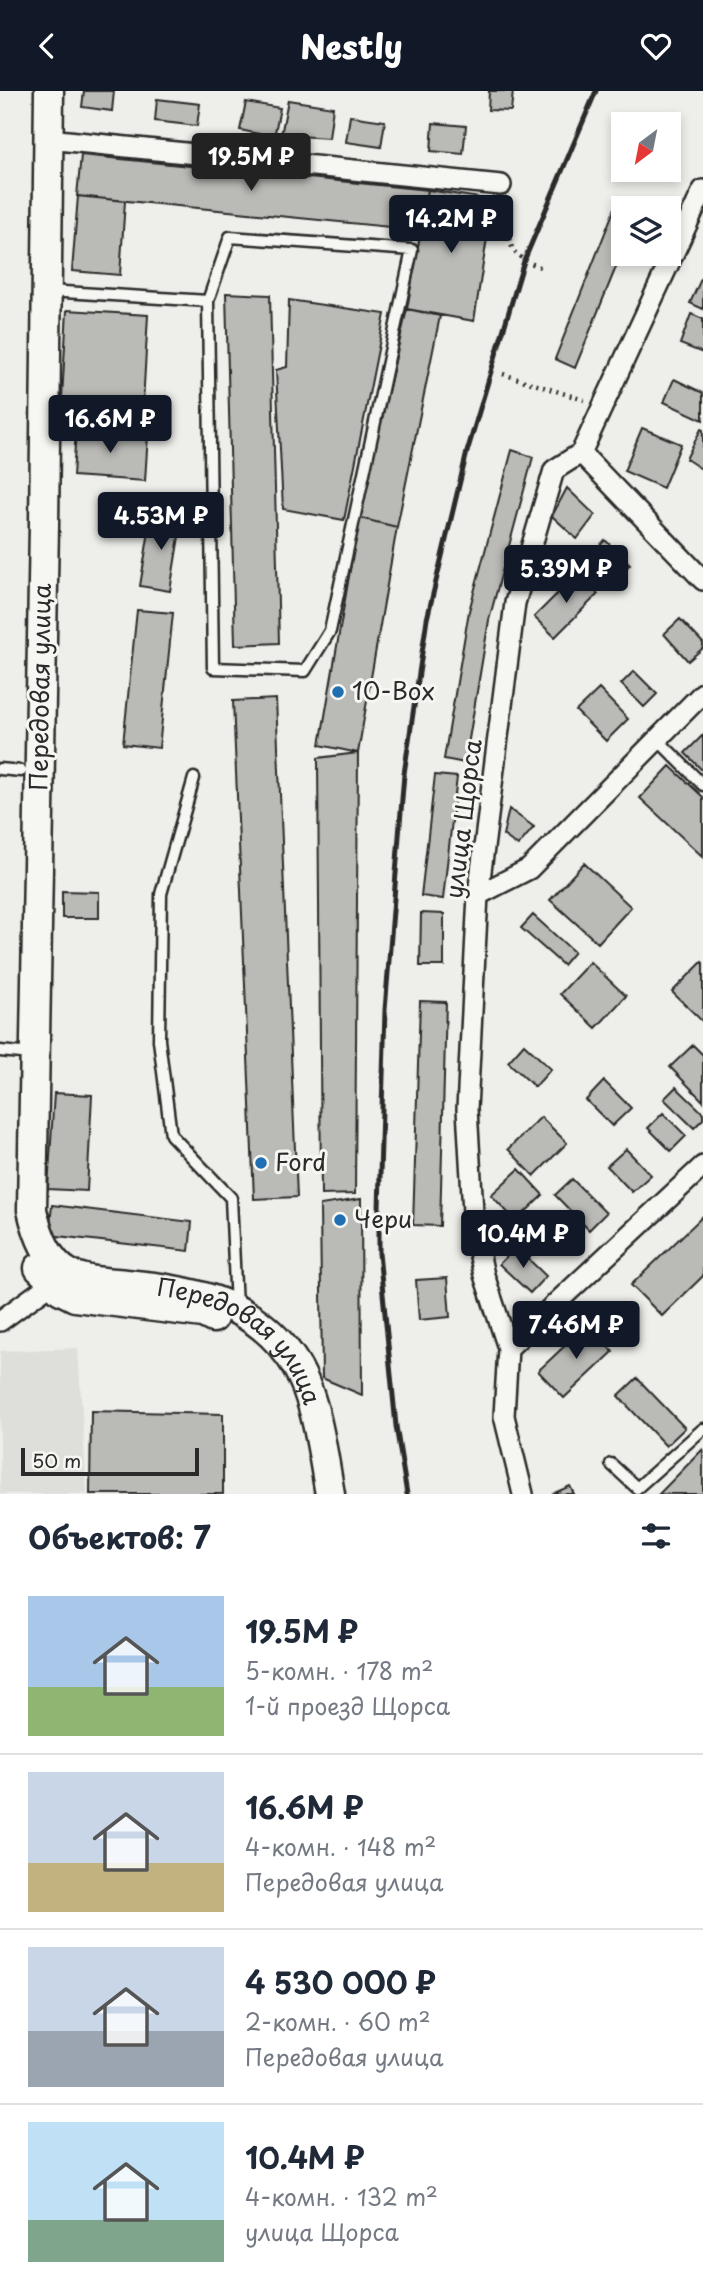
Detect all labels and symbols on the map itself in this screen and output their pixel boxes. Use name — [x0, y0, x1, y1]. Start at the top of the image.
north arrow — [611, 112, 681, 182]
pin: 19.5M ₽ — [186, 133, 316, 193]
pin: 14.2M ₽ — [386, 195, 516, 255]
pin: 16.6M ₽ — [45, 395, 175, 455]
pin: 4.53M ₽ — [96, 493, 226, 552]
pin: 5.39M ₽ — [501, 545, 631, 605]
street label: Передовая улица — [19, 583, 59, 791]
place label: 10-Box — [352, 672, 435, 708]
marker: 10-Box — [330, 684, 346, 700]
street label: улица Щорса — [434, 737, 490, 901]
place label: Ford — [275, 1143, 326, 1179]
marker: Ford — [253, 1155, 269, 1171]
place label: Чери — [354, 1200, 412, 1236]
pin: 10.4M ₽ — [458, 1211, 588, 1270]
marker: Чери — [332, 1212, 348, 1228]
street label: Передовая улица — [155, 1268, 331, 1409]
pin: 7.46M ₽ — [511, 1301, 641, 1361]
scale bar — [21, 1445, 200, 1477]

